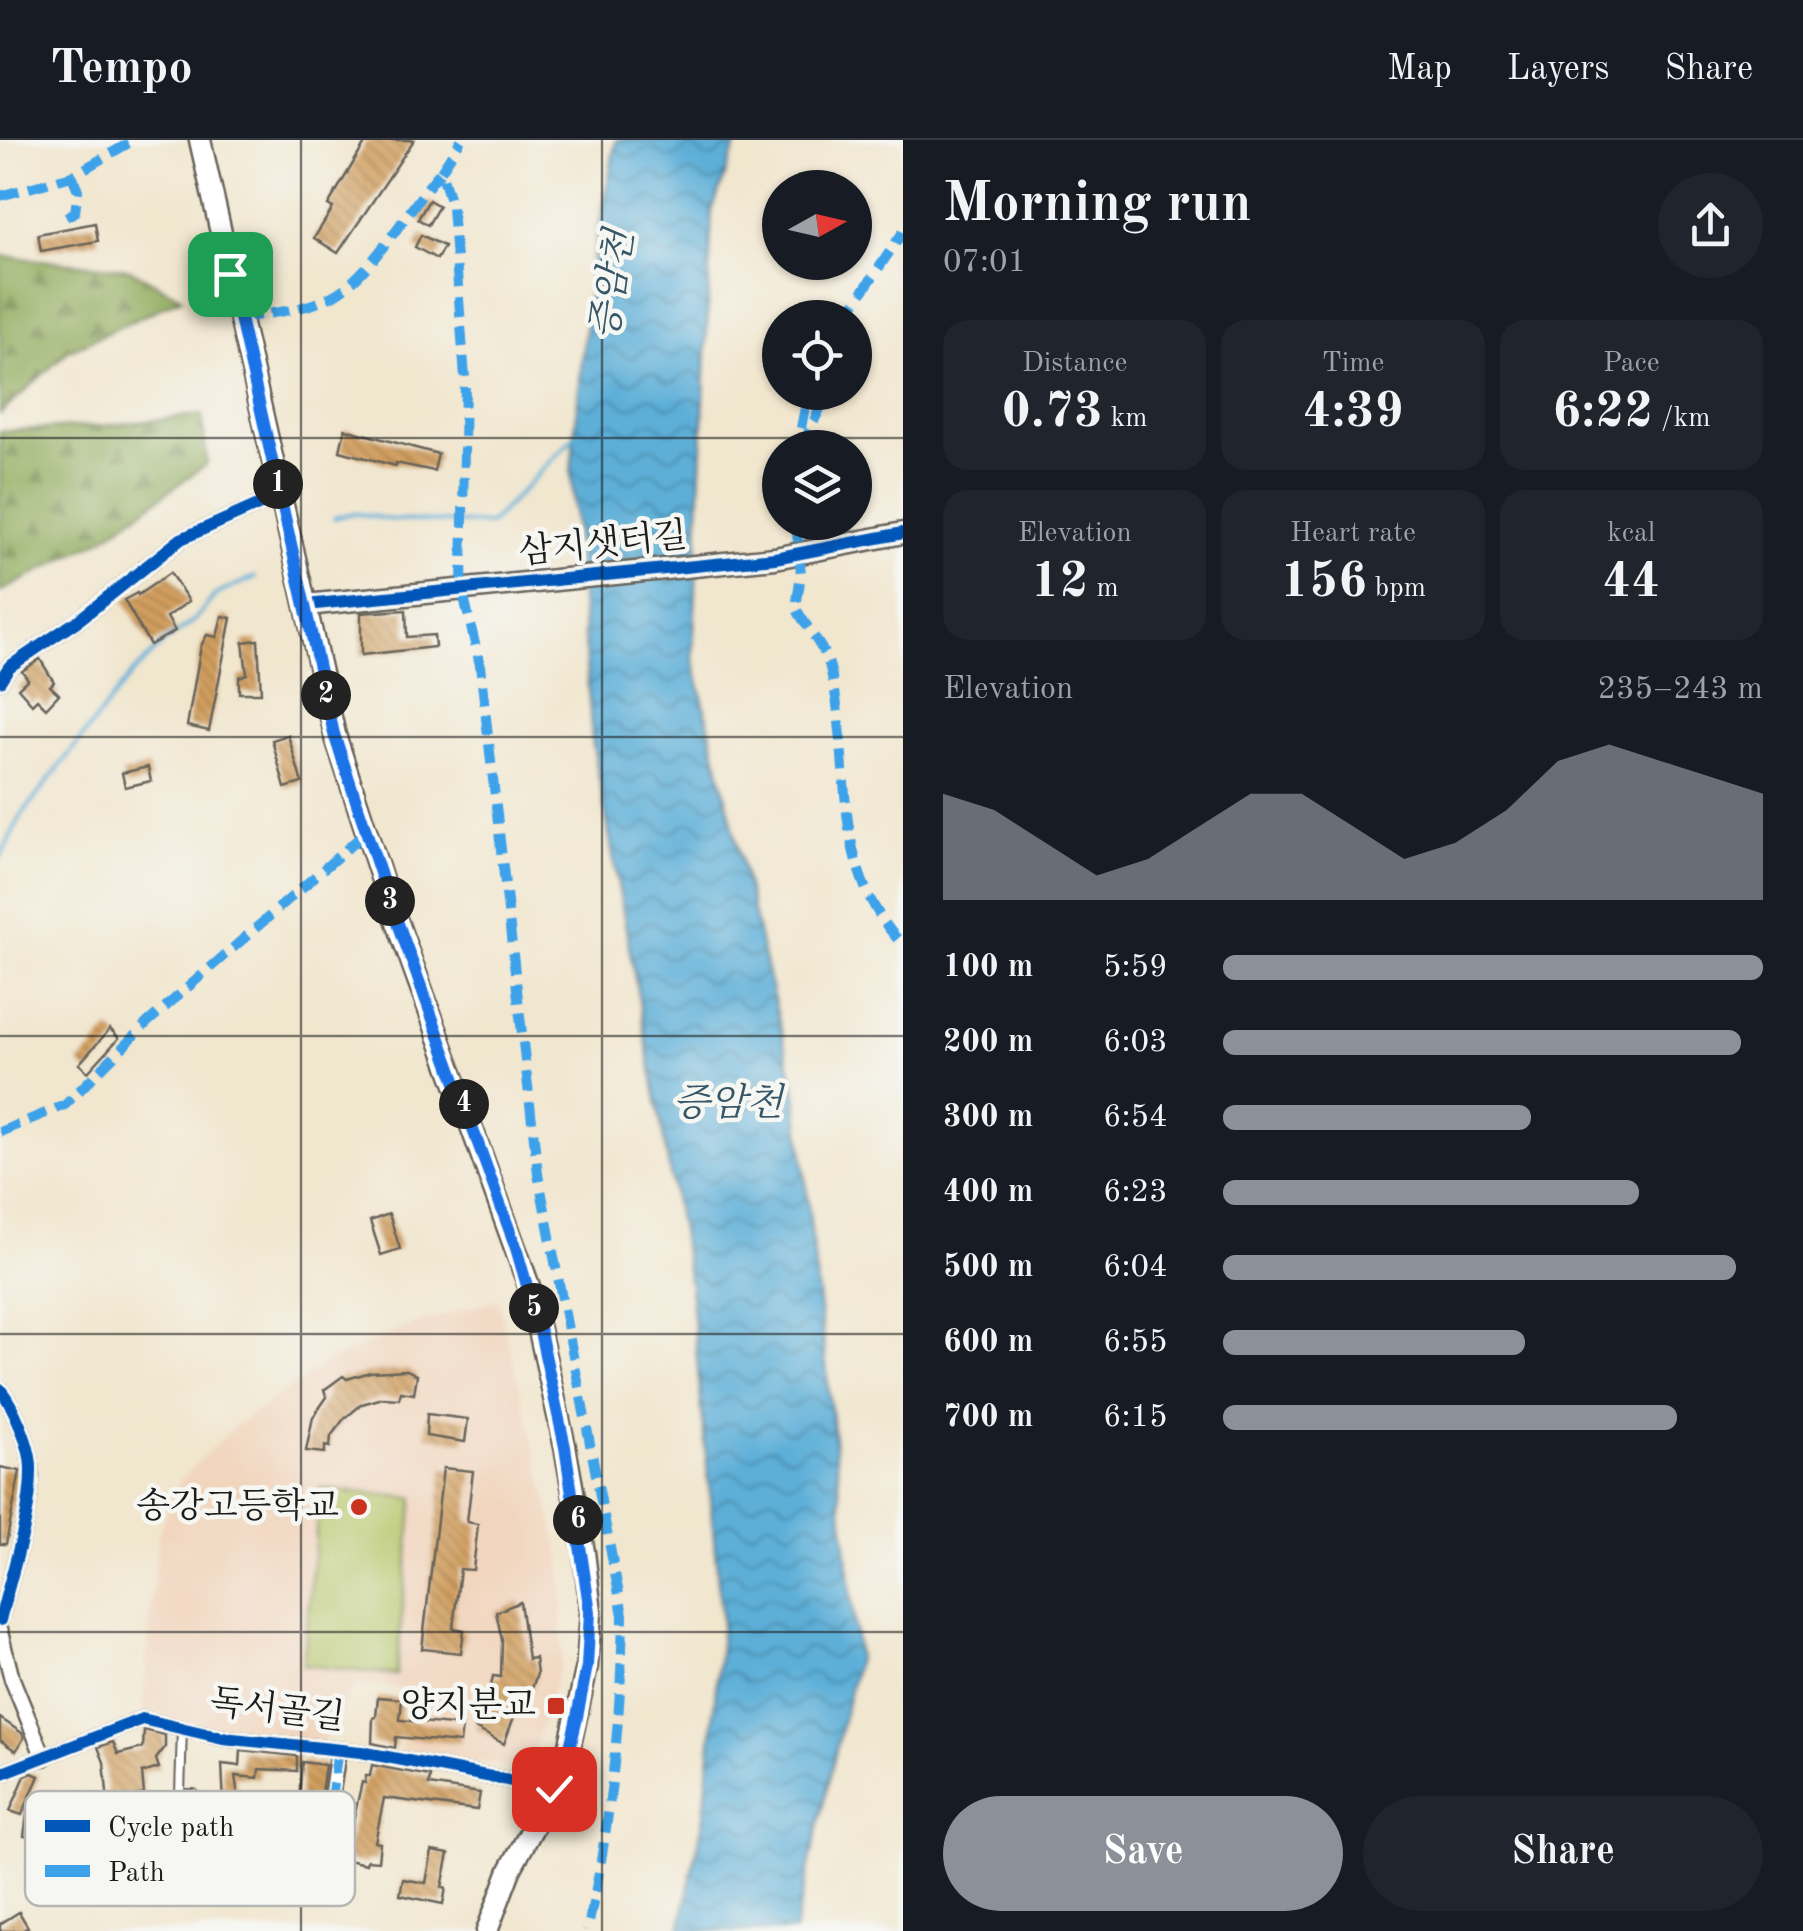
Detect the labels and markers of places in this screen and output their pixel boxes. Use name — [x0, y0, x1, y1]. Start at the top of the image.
pin — [188, 232, 273, 317]
pin: 1 — [253, 459, 303, 509]
pin: 2 — [301, 670, 351, 720]
pin: 3 — [365, 876, 415, 926]
pin: 4 — [439, 1079, 489, 1129]
pin: 5 — [509, 1283, 559, 1333]
place label: 송강고등학교 — [136, 1487, 339, 1525]
pin: 6 — [553, 1495, 603, 1545]
marker: 송강고등학교 — [348, 1496, 370, 1518]
place label: 양지분교 — [401, 1686, 536, 1724]
marker: 양지분교 — [545, 1695, 567, 1717]
pin — [512, 1747, 597, 1832]

